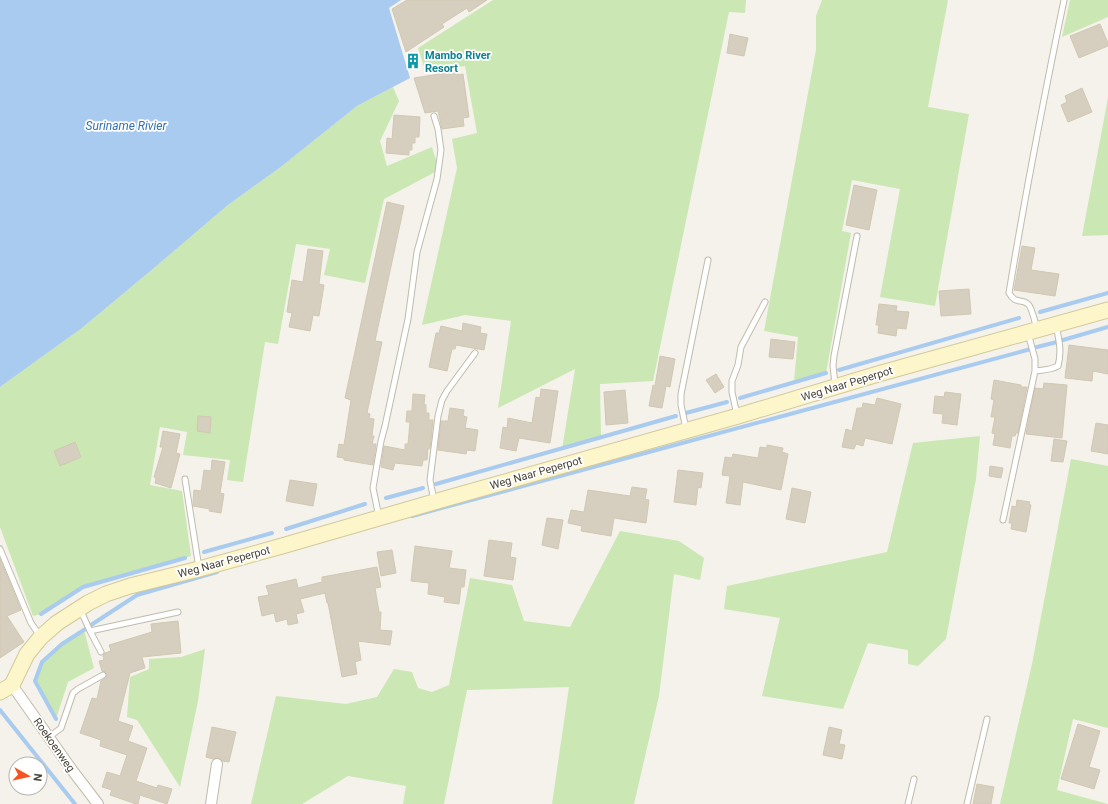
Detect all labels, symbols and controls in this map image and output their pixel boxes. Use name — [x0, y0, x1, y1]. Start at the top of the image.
place label: Mambo River Resort — [425, 49, 491, 75]
building icon: Mambo River Resort — [404, 52, 422, 70]
water label: Suriname Rivier — [86, 119, 167, 133]
street label: Weg Naar Peperpot — [800, 364, 895, 404]
street label: Weg Naar Peperpot — [489, 454, 584, 492]
street label: Weg Naar Peperpot — [176, 543, 272, 581]
street label: Roekoenweg — [31, 716, 77, 774]
north arrow — [8, 756, 48, 796]
text: N — [30, 773, 44, 782]

